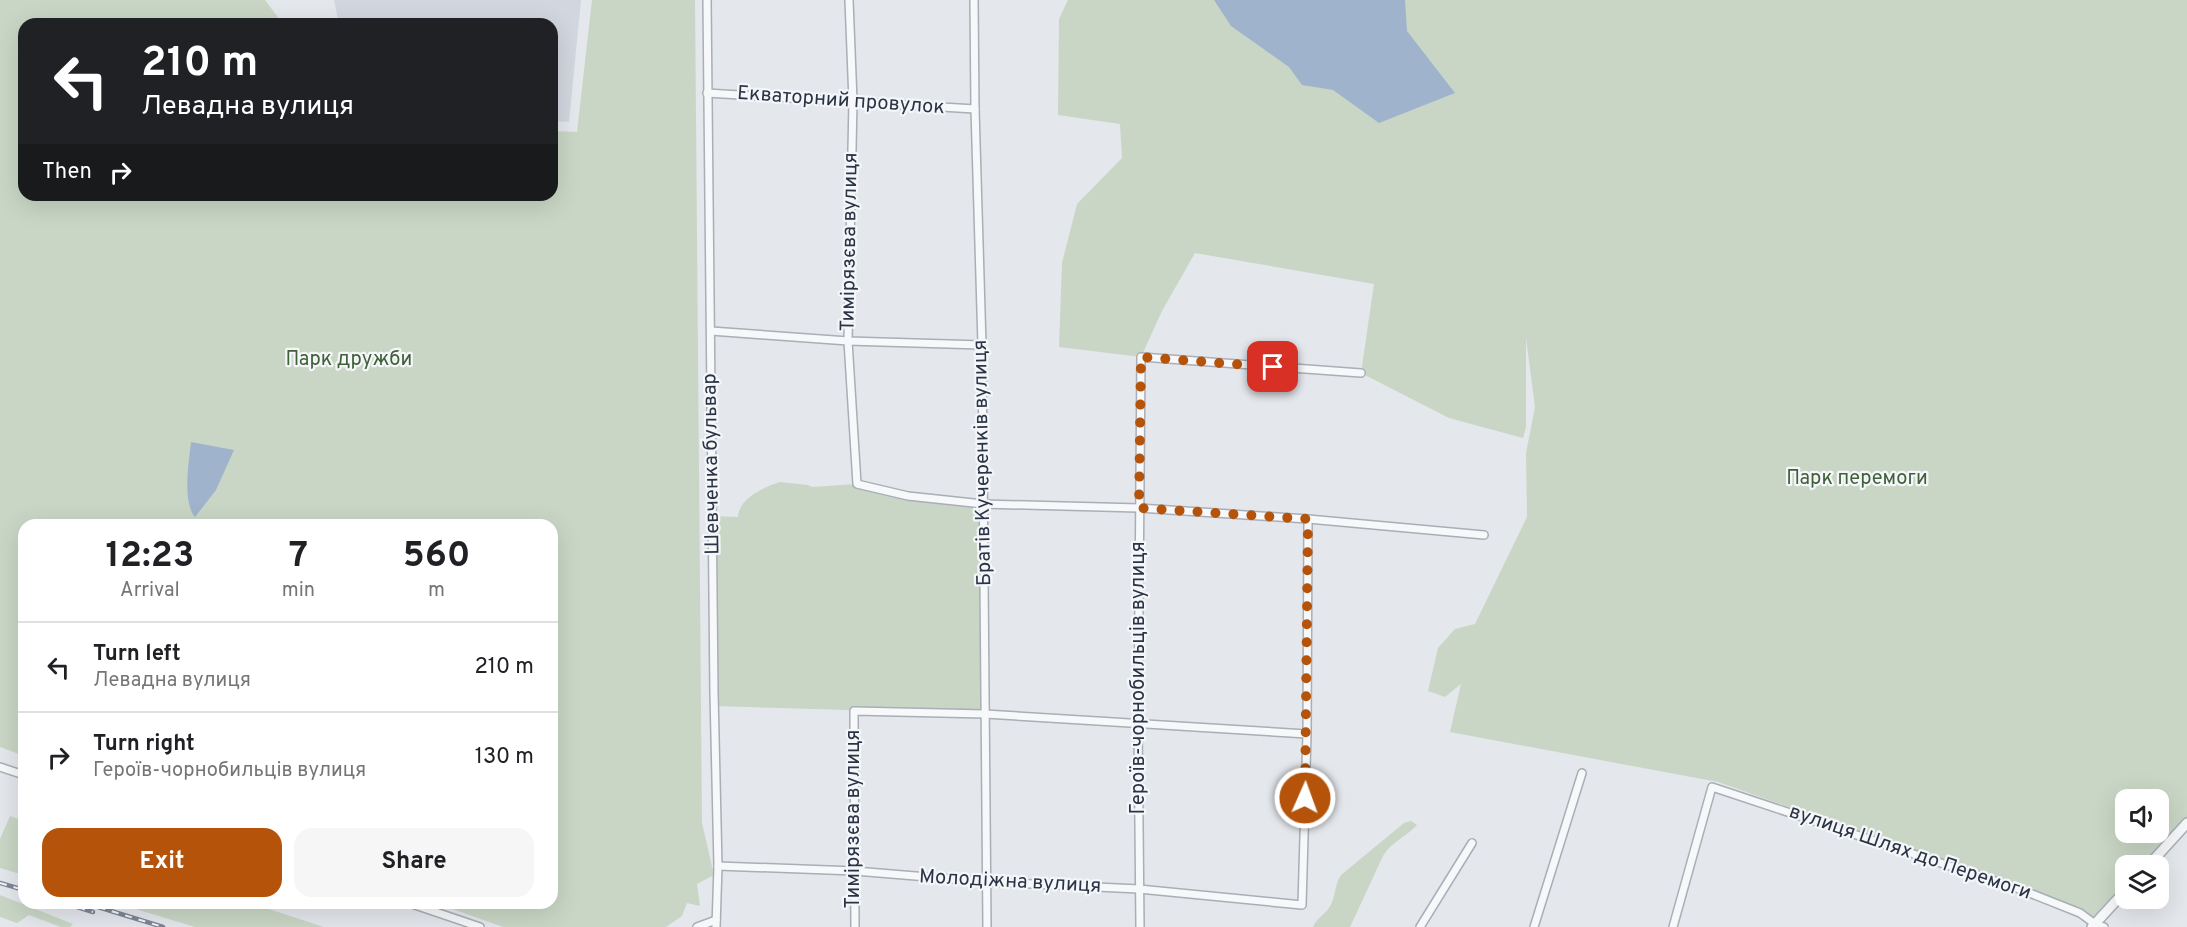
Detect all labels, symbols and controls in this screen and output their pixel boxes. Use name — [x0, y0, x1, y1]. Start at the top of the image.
text: 210 m — [141, 38, 258, 91]
icon: left — [42, 42, 120, 120]
street label: Екваторний провулок — [736, 81, 946, 121]
text: Левадна вулиця — [141, 90, 354, 124]
street label: Тимірязєва вулиця — [835, 152, 865, 332]
icon: right — [104, 156, 137, 189]
text: Then — [42, 159, 92, 186]
street label: Братів Кучеренків вулиця — [968, 340, 998, 586]
pin — [1247, 341, 1298, 392]
park label: Парк дружби — [286, 347, 412, 373]
icon: arrive — [1256, 350, 1289, 383]
street label: Шевченка бульвар — [697, 373, 727, 555]
park label: Парк перемоги — [1786, 466, 1928, 492]
text: 12:23 — [106, 534, 194, 580]
text: 7 — [289, 534, 308, 580]
text: 560 — [403, 534, 470, 580]
street label: Героїв-чорнобильців вулиця — [1126, 541, 1152, 815]
text: Arrival — [120, 578, 180, 604]
text: min — [282, 578, 315, 604]
text: m — [428, 578, 445, 604]
text: Turn left — [93, 641, 181, 668]
icon: left — [42, 651, 75, 684]
text: 210 m — [474, 654, 534, 681]
text: Левадна вулиця — [93, 668, 251, 694]
street label: Тимірязєва вулиця — [841, 730, 867, 908]
text: Turn right — [93, 731, 195, 758]
icon: right — [42, 741, 75, 774]
text: 130 m — [475, 744, 534, 771]
text: Героїв-чорнобильців вулиця — [93, 758, 366, 784]
position arrow — [1273, 766, 1337, 830]
map controls — [2115, 789, 2169, 909]
button: sound — [2115, 789, 2169, 843]
street label: вулиця Шлях до Перемоги — [1785, 799, 2035, 907]
button: Exit — [42, 828, 282, 897]
button: Share — [294, 828, 534, 897]
button: layers — [2115, 855, 2169, 909]
street label: Молодіжна вулиця — [918, 864, 1102, 900]

